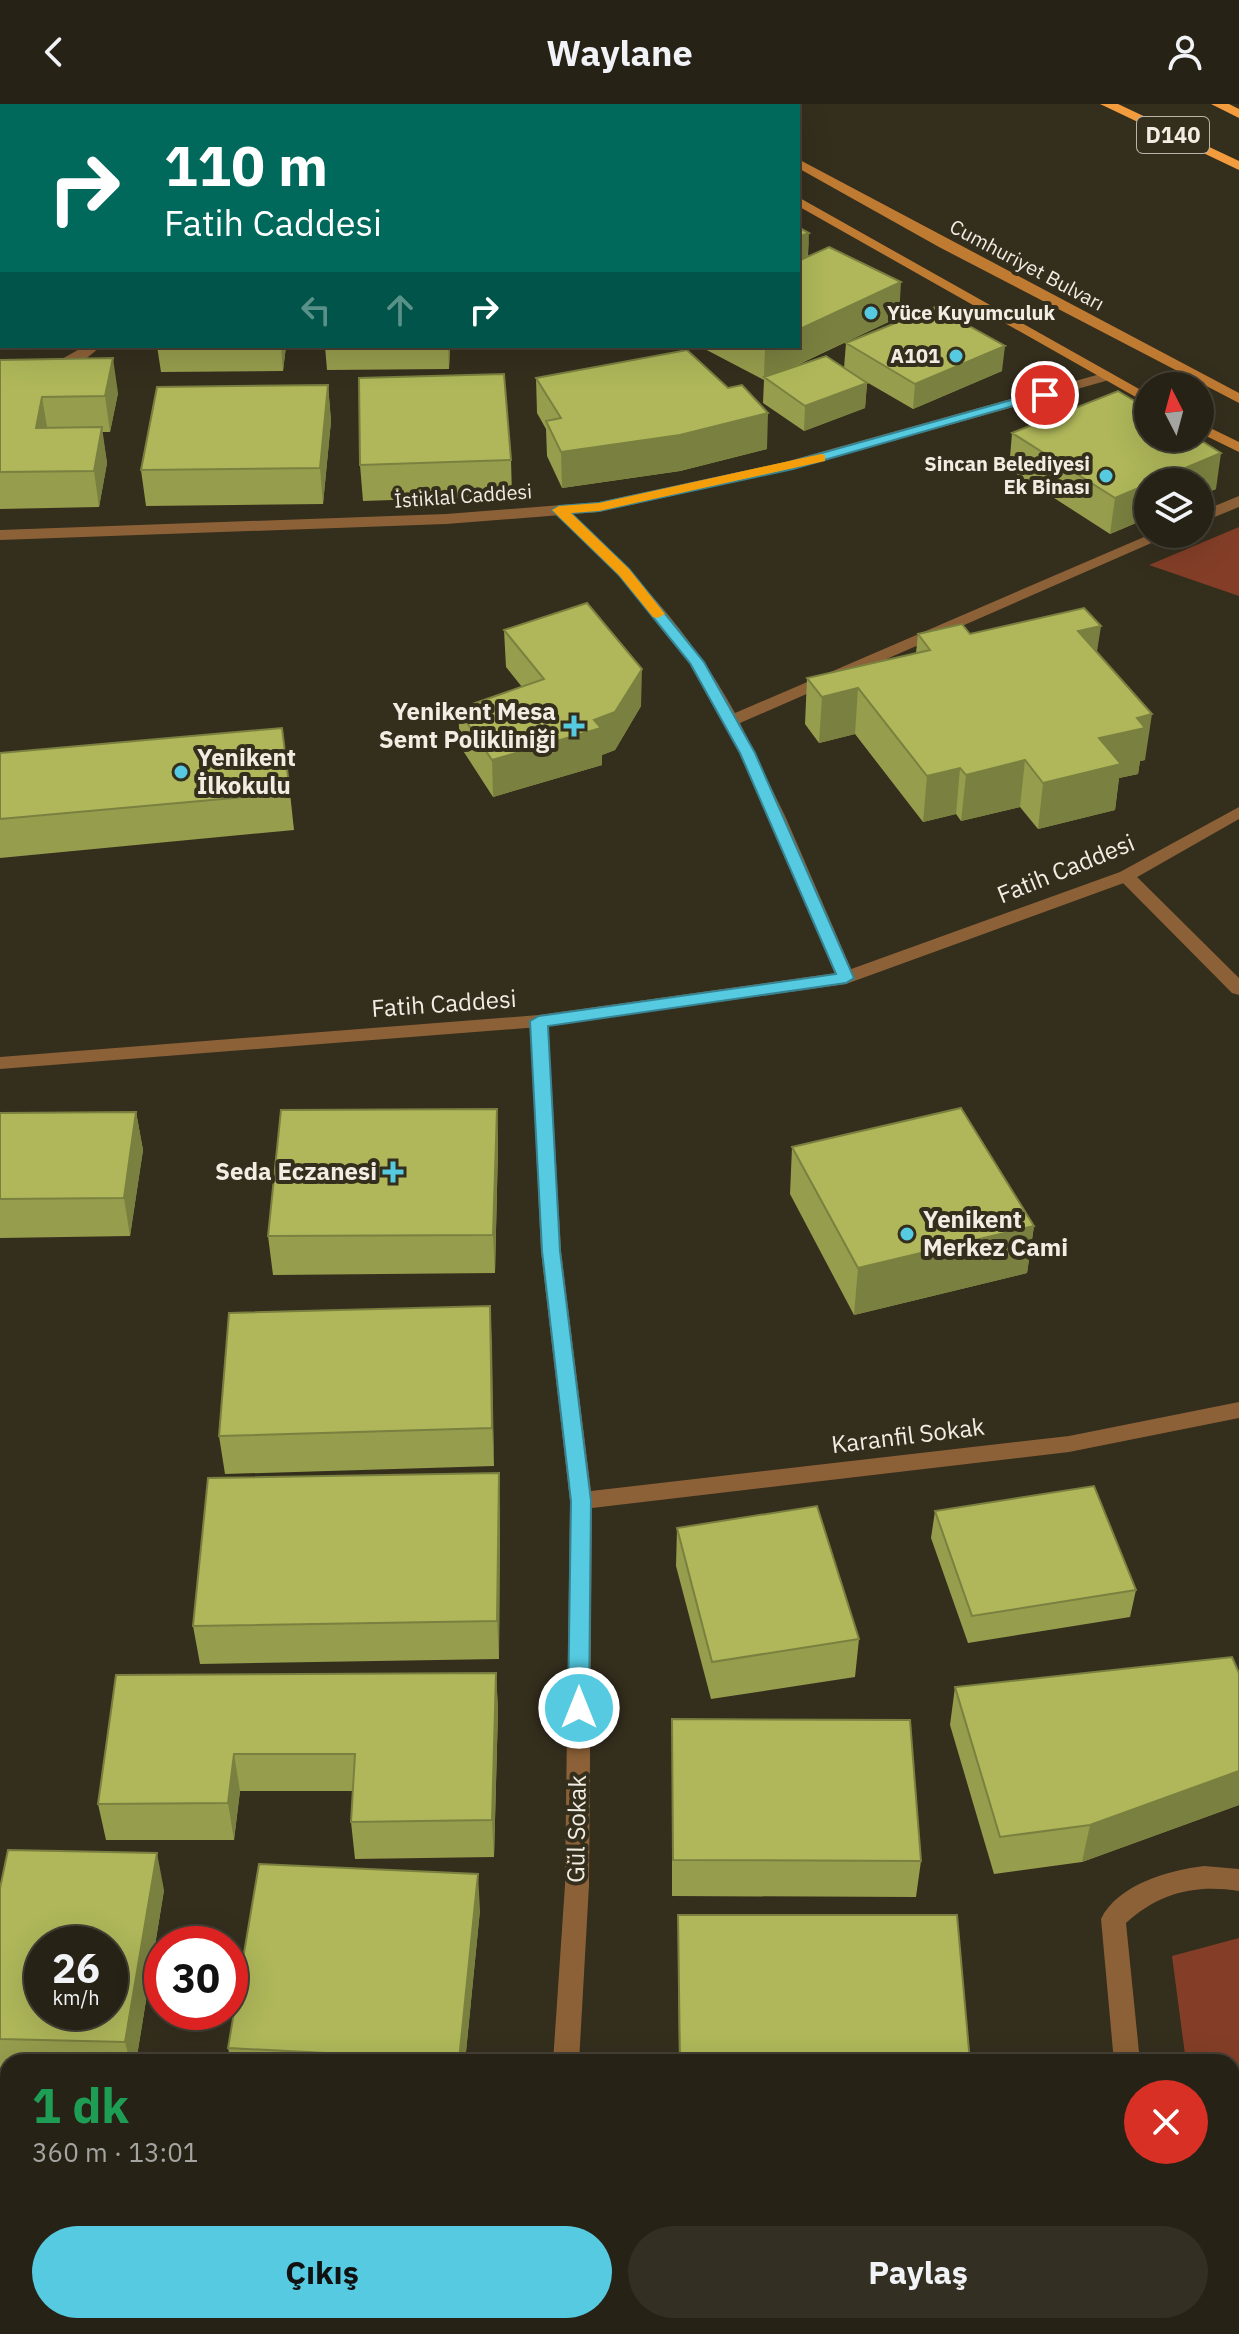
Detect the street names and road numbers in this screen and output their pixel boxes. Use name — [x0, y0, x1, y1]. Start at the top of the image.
road number: D140 — [1137, 117, 1209, 153]
street label: Cumhuriyet Bulvarı — [945, 212, 1109, 317]
street label: İstiklal Caddesi — [393, 477, 533, 514]
street label: Fatih Caddesi — [992, 826, 1139, 910]
street label: Fatih Caddesi — [370, 982, 518, 1024]
street label: Karanfil Sokak — [829, 1410, 987, 1460]
street label: Gül Sokak — [559, 1774, 593, 1883]

